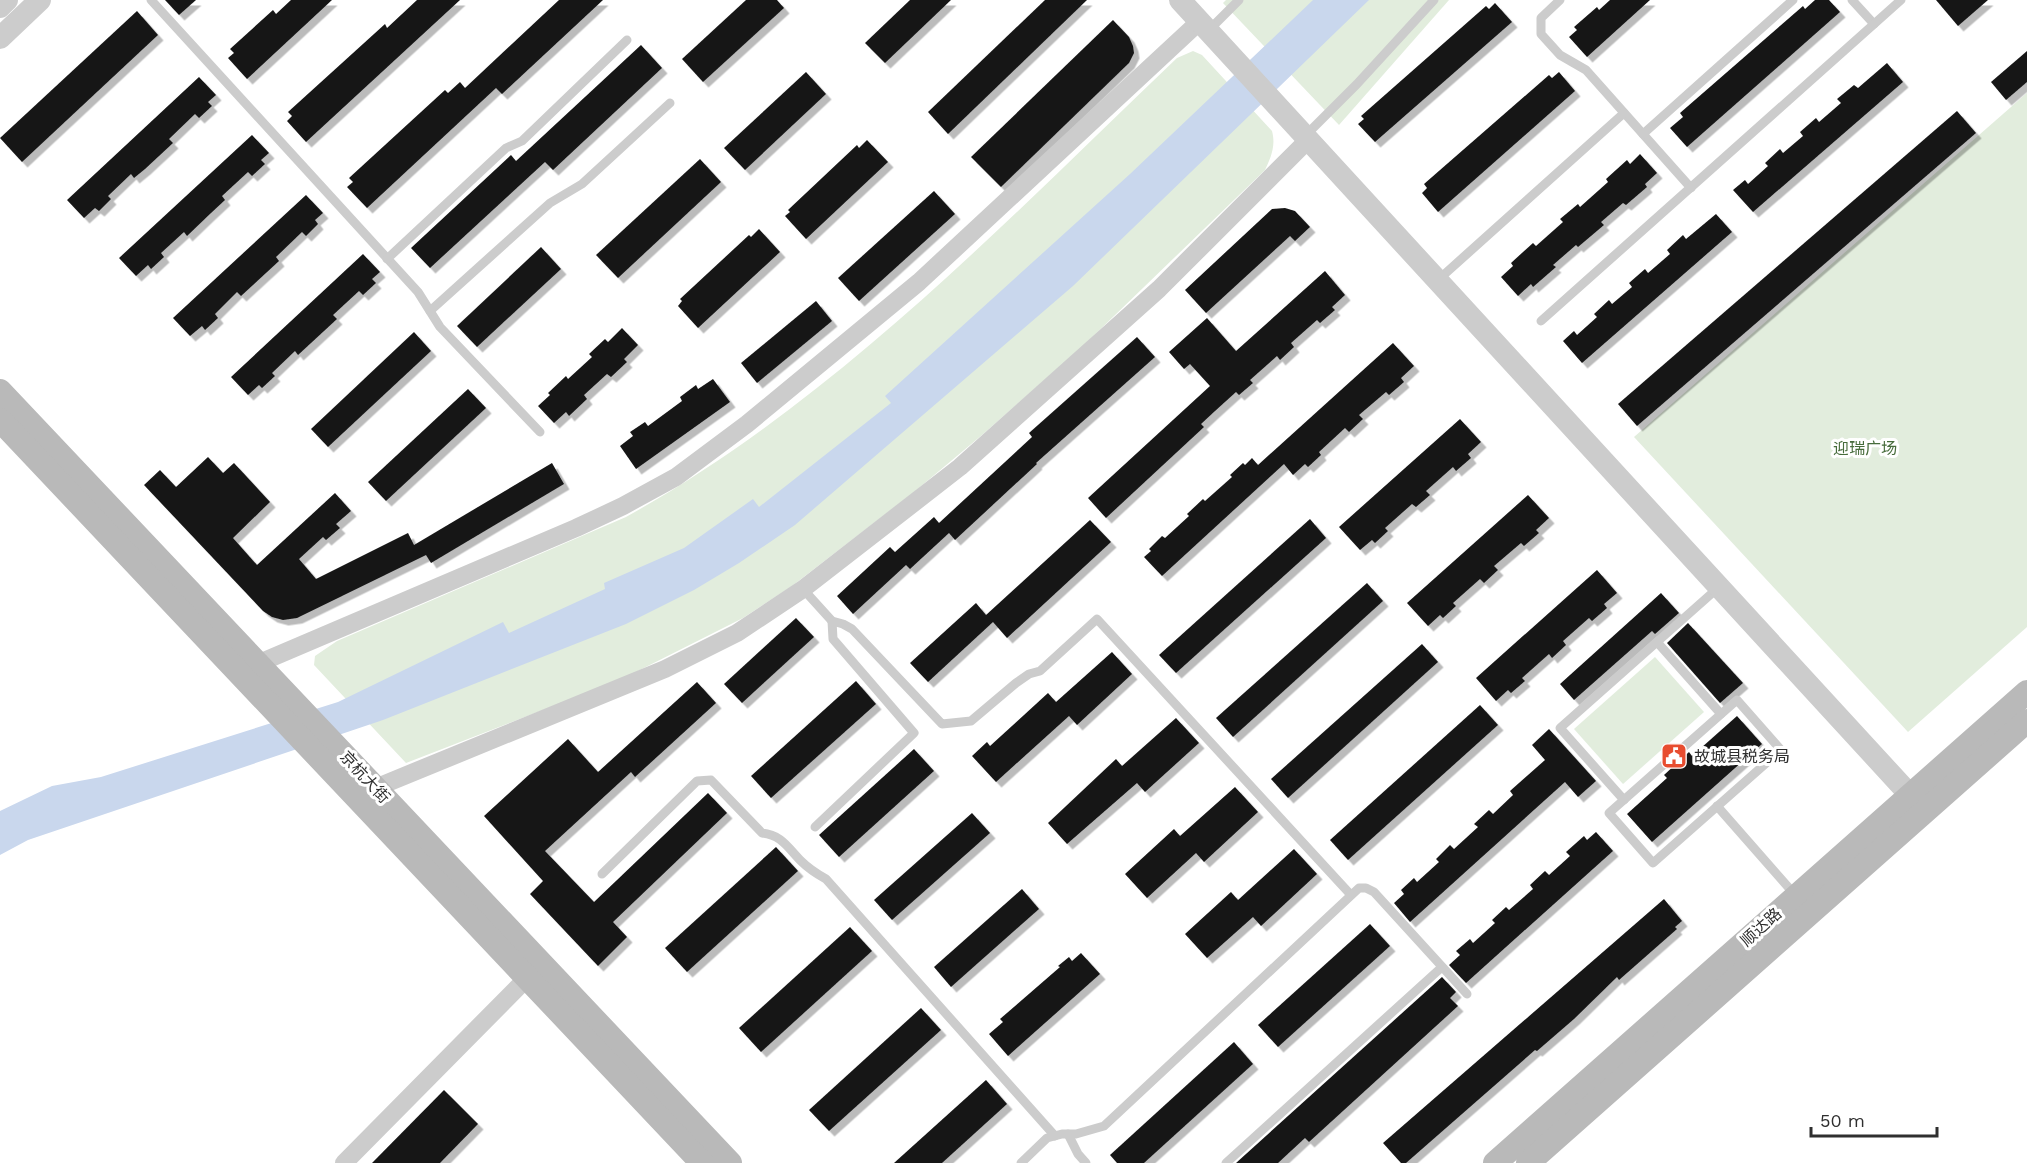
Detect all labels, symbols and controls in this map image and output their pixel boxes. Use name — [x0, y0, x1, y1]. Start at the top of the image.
park label: 迎瑞广场 — [1833, 439, 1897, 458]
public building icon: 故城县税务局 — [1659, 741, 1689, 771]
street label: 京杭大街 — [336, 747, 394, 807]
place label: 故城县税务局 — [1694, 747, 1790, 766]
street label: 顺达路 — [1737, 904, 1785, 950]
scale bar — [1811, 1100, 1937, 1138]
text: 50 m — [1820, 1110, 1865, 1131]

